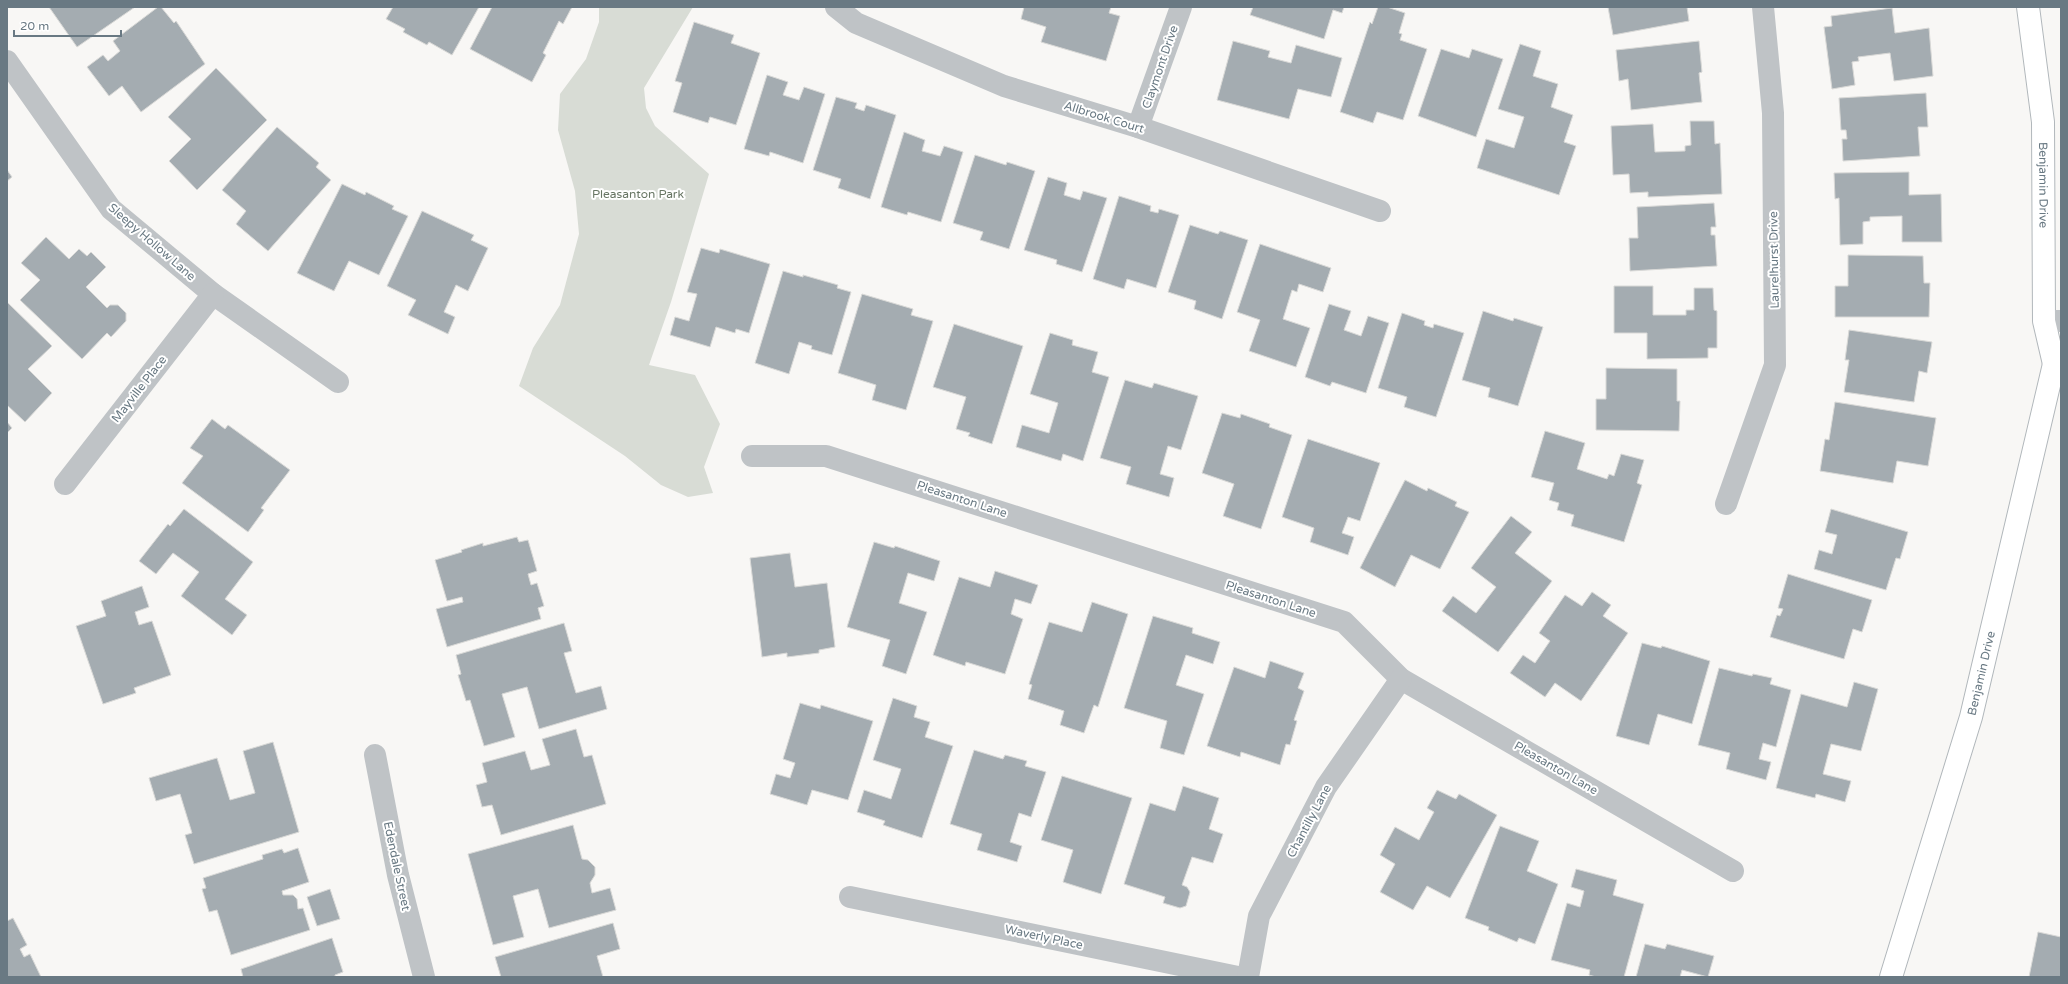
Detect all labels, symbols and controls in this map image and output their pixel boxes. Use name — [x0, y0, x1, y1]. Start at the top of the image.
scale bar — [14, 12, 121, 38]
text: 20 m — [20, 19, 49, 33]
street label: Claymont Drive — [1139, 23, 1181, 110]
street label: Allbrook Court — [1062, 98, 1146, 136]
street label: Benjamin Drive — [2036, 142, 2051, 228]
park label: Pleasanton Park — [592, 187, 684, 201]
street label: Sleepy Hollow Lane — [106, 200, 199, 284]
street label: Laurelhurst Drive — [1766, 211, 1782, 309]
street label: Mayville Place — [109, 353, 170, 425]
street label: Pleasanton Lane — [915, 478, 1009, 520]
street label: Pleasanton Lane — [1224, 578, 1318, 620]
street label: Benjamin Drive — [1965, 629, 1998, 717]
street label: Pleasanton Lane — [1512, 738, 1600, 798]
street label: Chantilly Lane — [1284, 782, 1334, 860]
street label: Edendale Street — [381, 820, 413, 912]
street label: Waverly Place — [1004, 922, 1084, 952]

